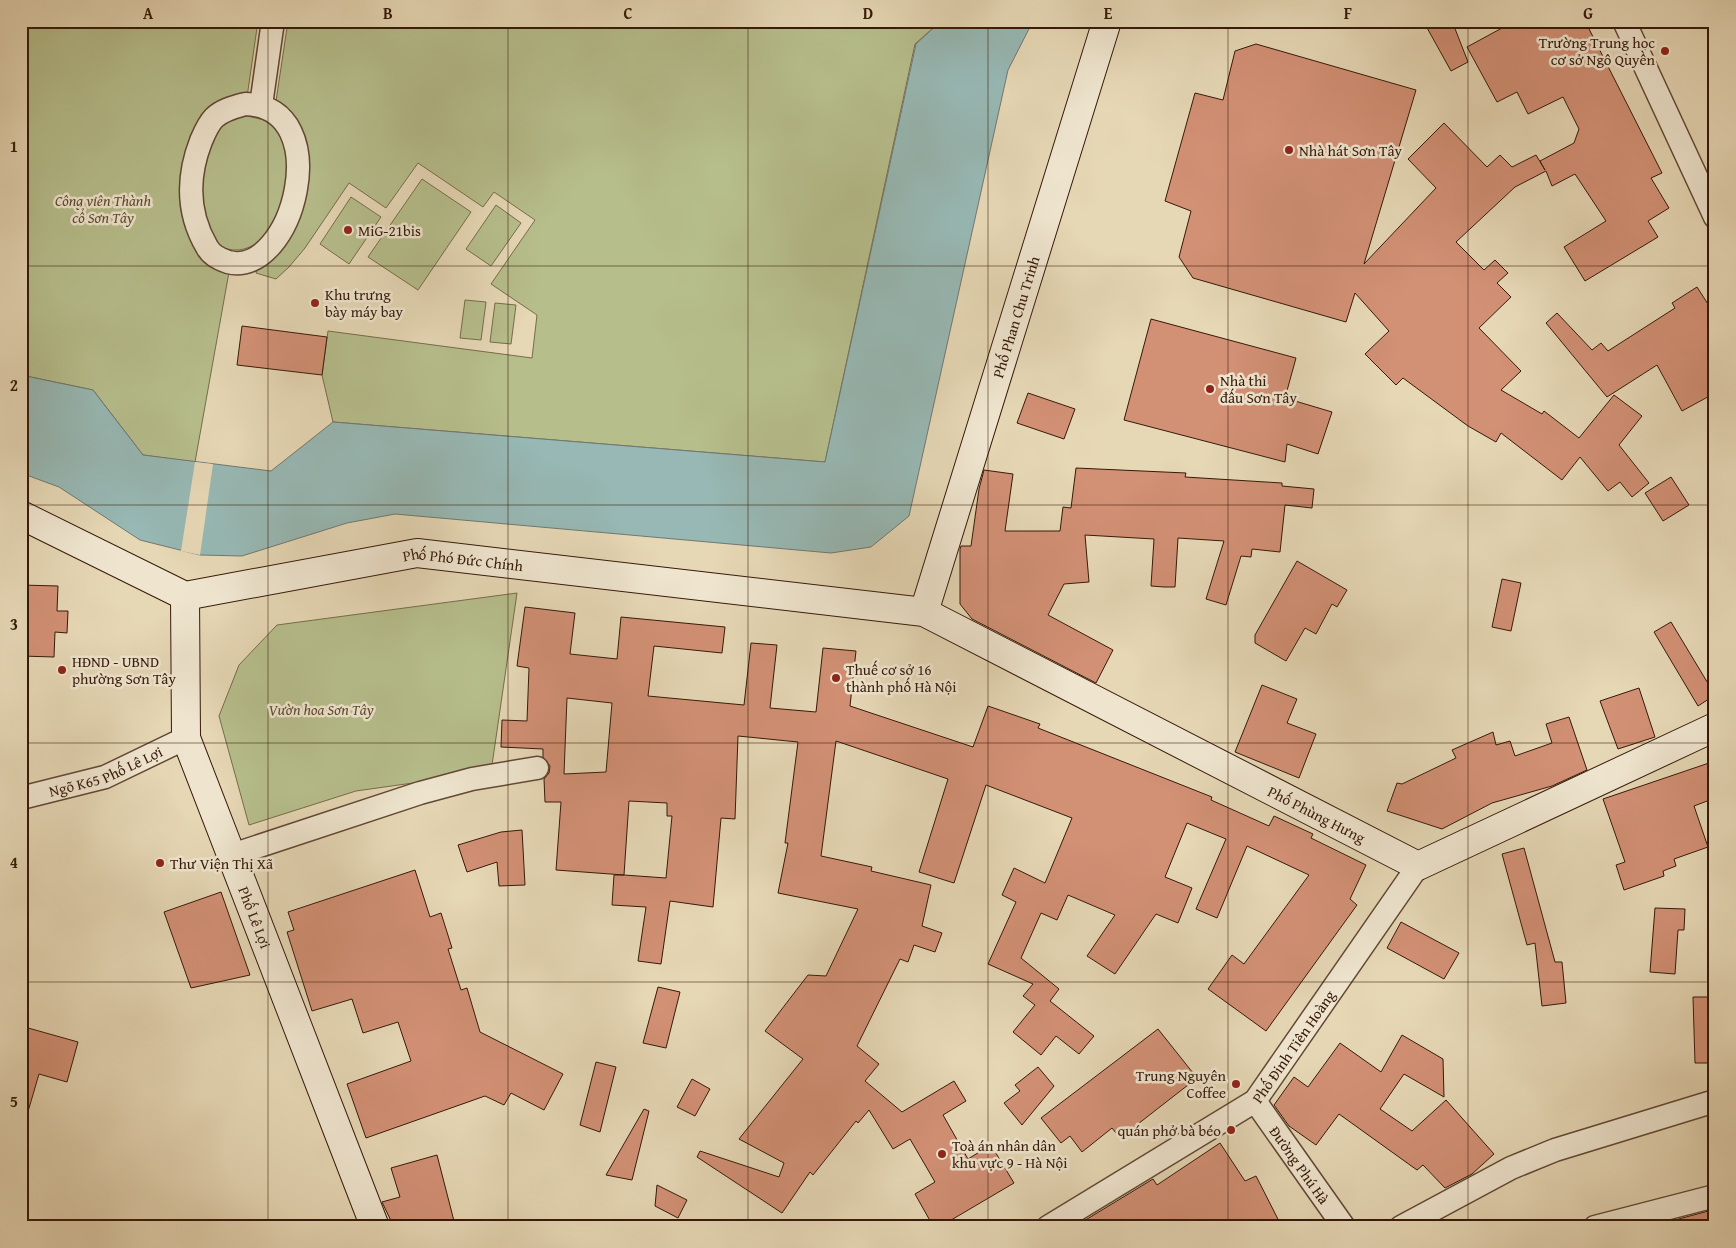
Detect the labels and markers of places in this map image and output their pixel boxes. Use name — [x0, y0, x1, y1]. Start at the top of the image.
place label: Trường Trung học cơ sở Ngô Quyền — [1539, 32, 1656, 70]
marker: Trường Trung học cơ sở Ngô Quyền — [1659, 45, 1671, 57]
place label: Nhà hát Sơn Tây — [1299, 140, 1403, 161]
marker: Nhà hát Sơn Tây — [1283, 144, 1295, 156]
place label: MiG-21bis — [358, 220, 421, 241]
marker: MiG-21bis — [342, 224, 354, 236]
place label: Khu trưng bày máy bay — [325, 284, 404, 322]
marker: Khu trưng bày máy bay — [309, 297, 321, 309]
place label: Nhà thi đấu Sơn Tây — [1220, 370, 1297, 408]
marker: Nhà thi đấu Sơn Tây — [1204, 383, 1216, 395]
place label: HĐND - UBND phường Sơn Tây — [72, 651, 176, 689]
place label: Thuế cơ sở 16 thành phố Hà Nội — [846, 659, 956, 697]
marker: HĐND - UBND phường Sơn Tây — [56, 664, 68, 676]
marker: Thuế cơ sở 16 thành phố Hà Nội — [830, 672, 842, 684]
place label: Thư Viện Thị Xã — [170, 853, 273, 874]
marker: Thư Viện Thị Xã — [154, 857, 166, 869]
place label: Trung Nguyên Coffee — [1136, 1065, 1227, 1103]
marker: Trung Nguyên Coffee — [1230, 1078, 1242, 1090]
place label: quán phở bà béo — [1117, 1120, 1221, 1141]
marker: quán phở bà béo — [1225, 1124, 1237, 1136]
place label: Toà án nhân dân khu vực 9 - Hà Nội — [952, 1135, 1067, 1173]
marker: Toà án nhân dân khu vực 9 - Hà Nội — [936, 1148, 948, 1160]

